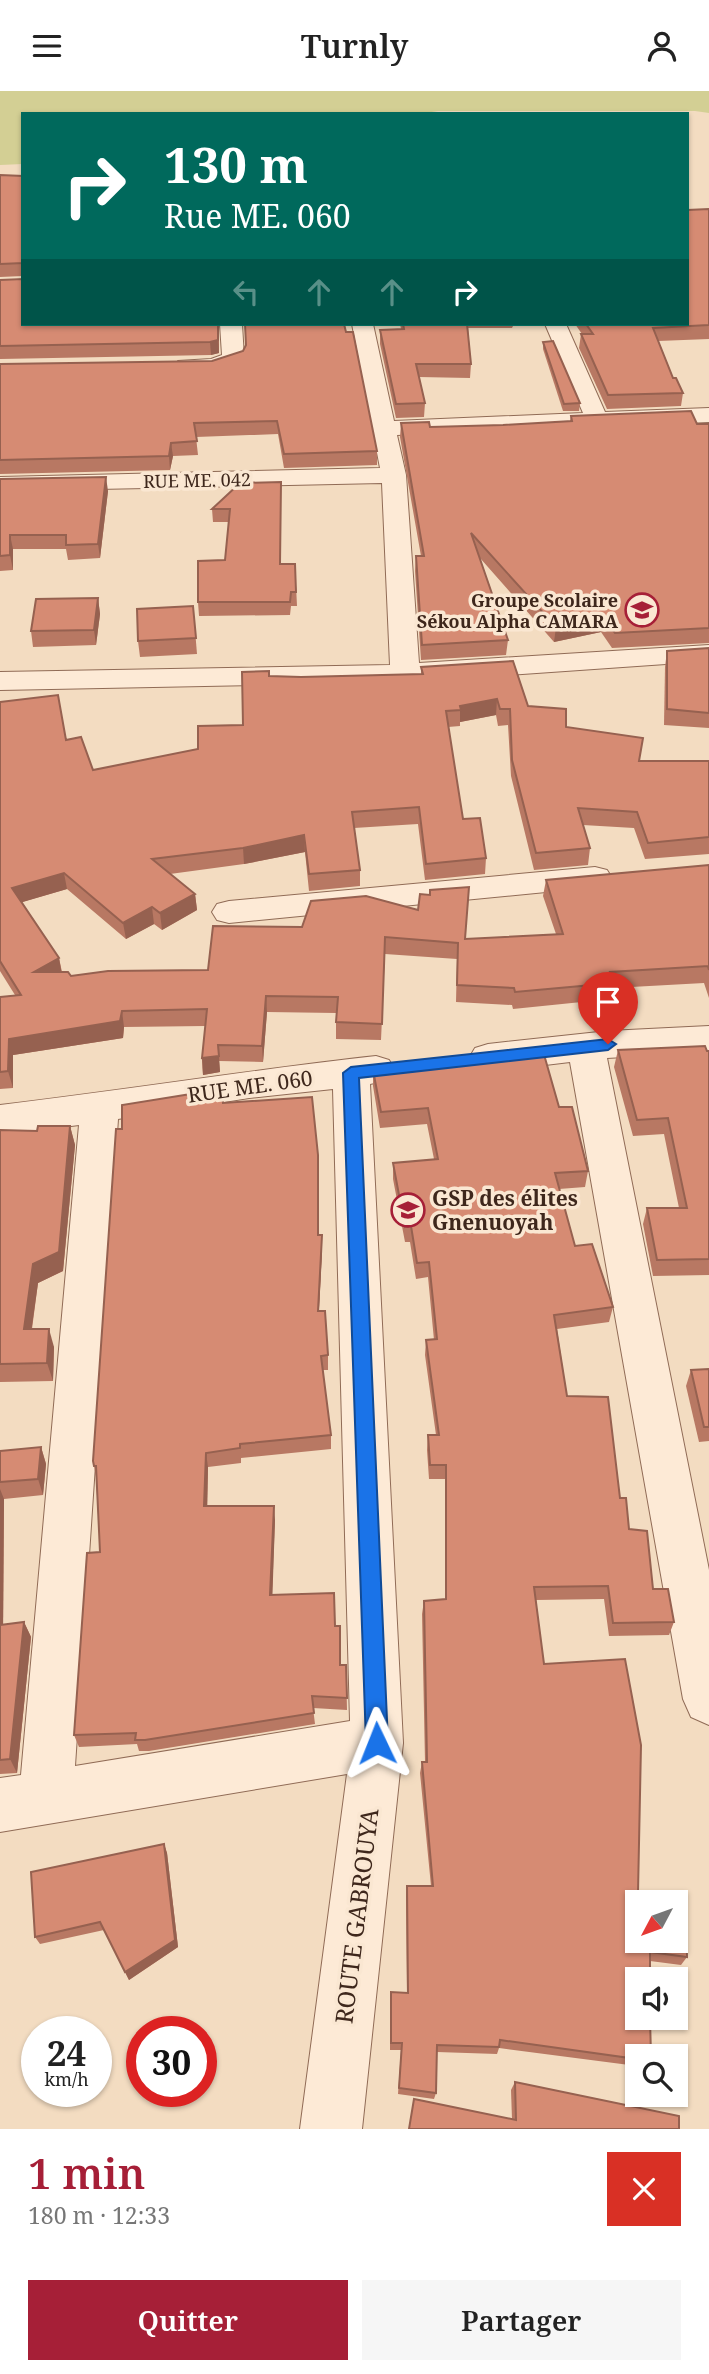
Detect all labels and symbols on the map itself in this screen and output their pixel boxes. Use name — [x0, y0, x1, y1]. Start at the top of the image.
street label: RUE ME. 042 — [143, 467, 251, 493]
place label: Groupe Scolaire Sékou Alpha CAMARA — [417, 588, 618, 633]
school or university icon: Groupe Scolaire Sékou Alpha CAMARA — [623, 591, 661, 629]
pin — [578, 972, 638, 1044]
street label: RUE ME. 060 — [186, 1063, 314, 1109]
place label: GSP des élites Gnenuoyah — [432, 1184, 578, 1236]
school or university icon: GSP des élites Gnenuoyah — [389, 1191, 427, 1229]
position arrow — [340, 1706, 414, 1780]
street label: ROUTE GABROUYA — [326, 1806, 386, 2025]
north arrow — [625, 1890, 688, 1953]
speed limit sign: 30 — [126, 2016, 217, 2107]

